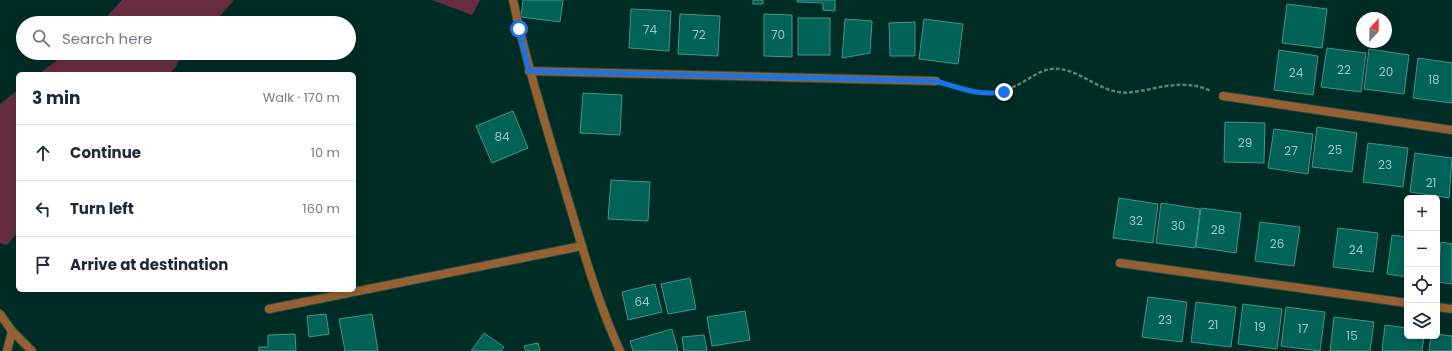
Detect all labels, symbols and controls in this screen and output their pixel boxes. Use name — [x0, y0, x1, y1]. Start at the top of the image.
north arrow — [1356, 12, 1392, 48]
search box — [16, 16, 356, 60]
route start — [510, 20, 528, 38]
house number: 74 — [643, 21, 657, 38]
house number: 72 — [692, 26, 706, 43]
house number: 70 — [771, 26, 785, 43]
icon: search — [30, 27, 52, 49]
text: Search here — [62, 28, 152, 49]
house number: 22 — [1337, 61, 1351, 78]
house number: 20 — [1379, 63, 1393, 80]
house number: 24 — [1289, 64, 1304, 81]
house number: 18 — [1428, 71, 1440, 88]
route end — [995, 83, 1013, 101]
text: 3 min — [32, 86, 80, 110]
text: Walk · 170 m — [263, 88, 340, 107]
house number: 84 — [494, 128, 510, 145]
house number: 29 — [1238, 134, 1252, 151]
house number: 25 — [1328, 141, 1342, 158]
icon: ahead — [32, 142, 54, 164]
text: Continue — [70, 142, 141, 163]
house number: 27 — [1284, 142, 1298, 159]
text: 10 m — [311, 143, 340, 162]
house number: 23 — [1378, 156, 1392, 173]
house number: 21 — [1426, 174, 1436, 191]
map controls — [1404, 195, 1440, 339]
button: + — [1404, 195, 1440, 231]
icon: left — [32, 198, 54, 220]
text: Turn left — [70, 198, 134, 219]
text: 160 m — [303, 199, 340, 218]
house number: 32 — [1129, 212, 1143, 229]
house number: 30 — [1171, 217, 1185, 234]
house number: 28 — [1211, 221, 1225, 238]
button: − — [1404, 231, 1440, 267]
house number: 26 — [1270, 235, 1284, 252]
house number: 24 — [1349, 241, 1364, 258]
icon: arrive — [32, 254, 54, 276]
text: Arrive at destination — [70, 254, 228, 275]
button: locate — [1404, 267, 1440, 303]
house number: 64 — [634, 293, 650, 310]
button: layers — [1404, 303, 1440, 339]
house number: 23 — [1158, 311, 1172, 328]
house number: 21 — [1208, 316, 1218, 333]
house number: 19 — [1254, 318, 1266, 335]
house number: 17 — [1298, 320, 1309, 337]
house number: 15 — [1346, 327, 1358, 344]

